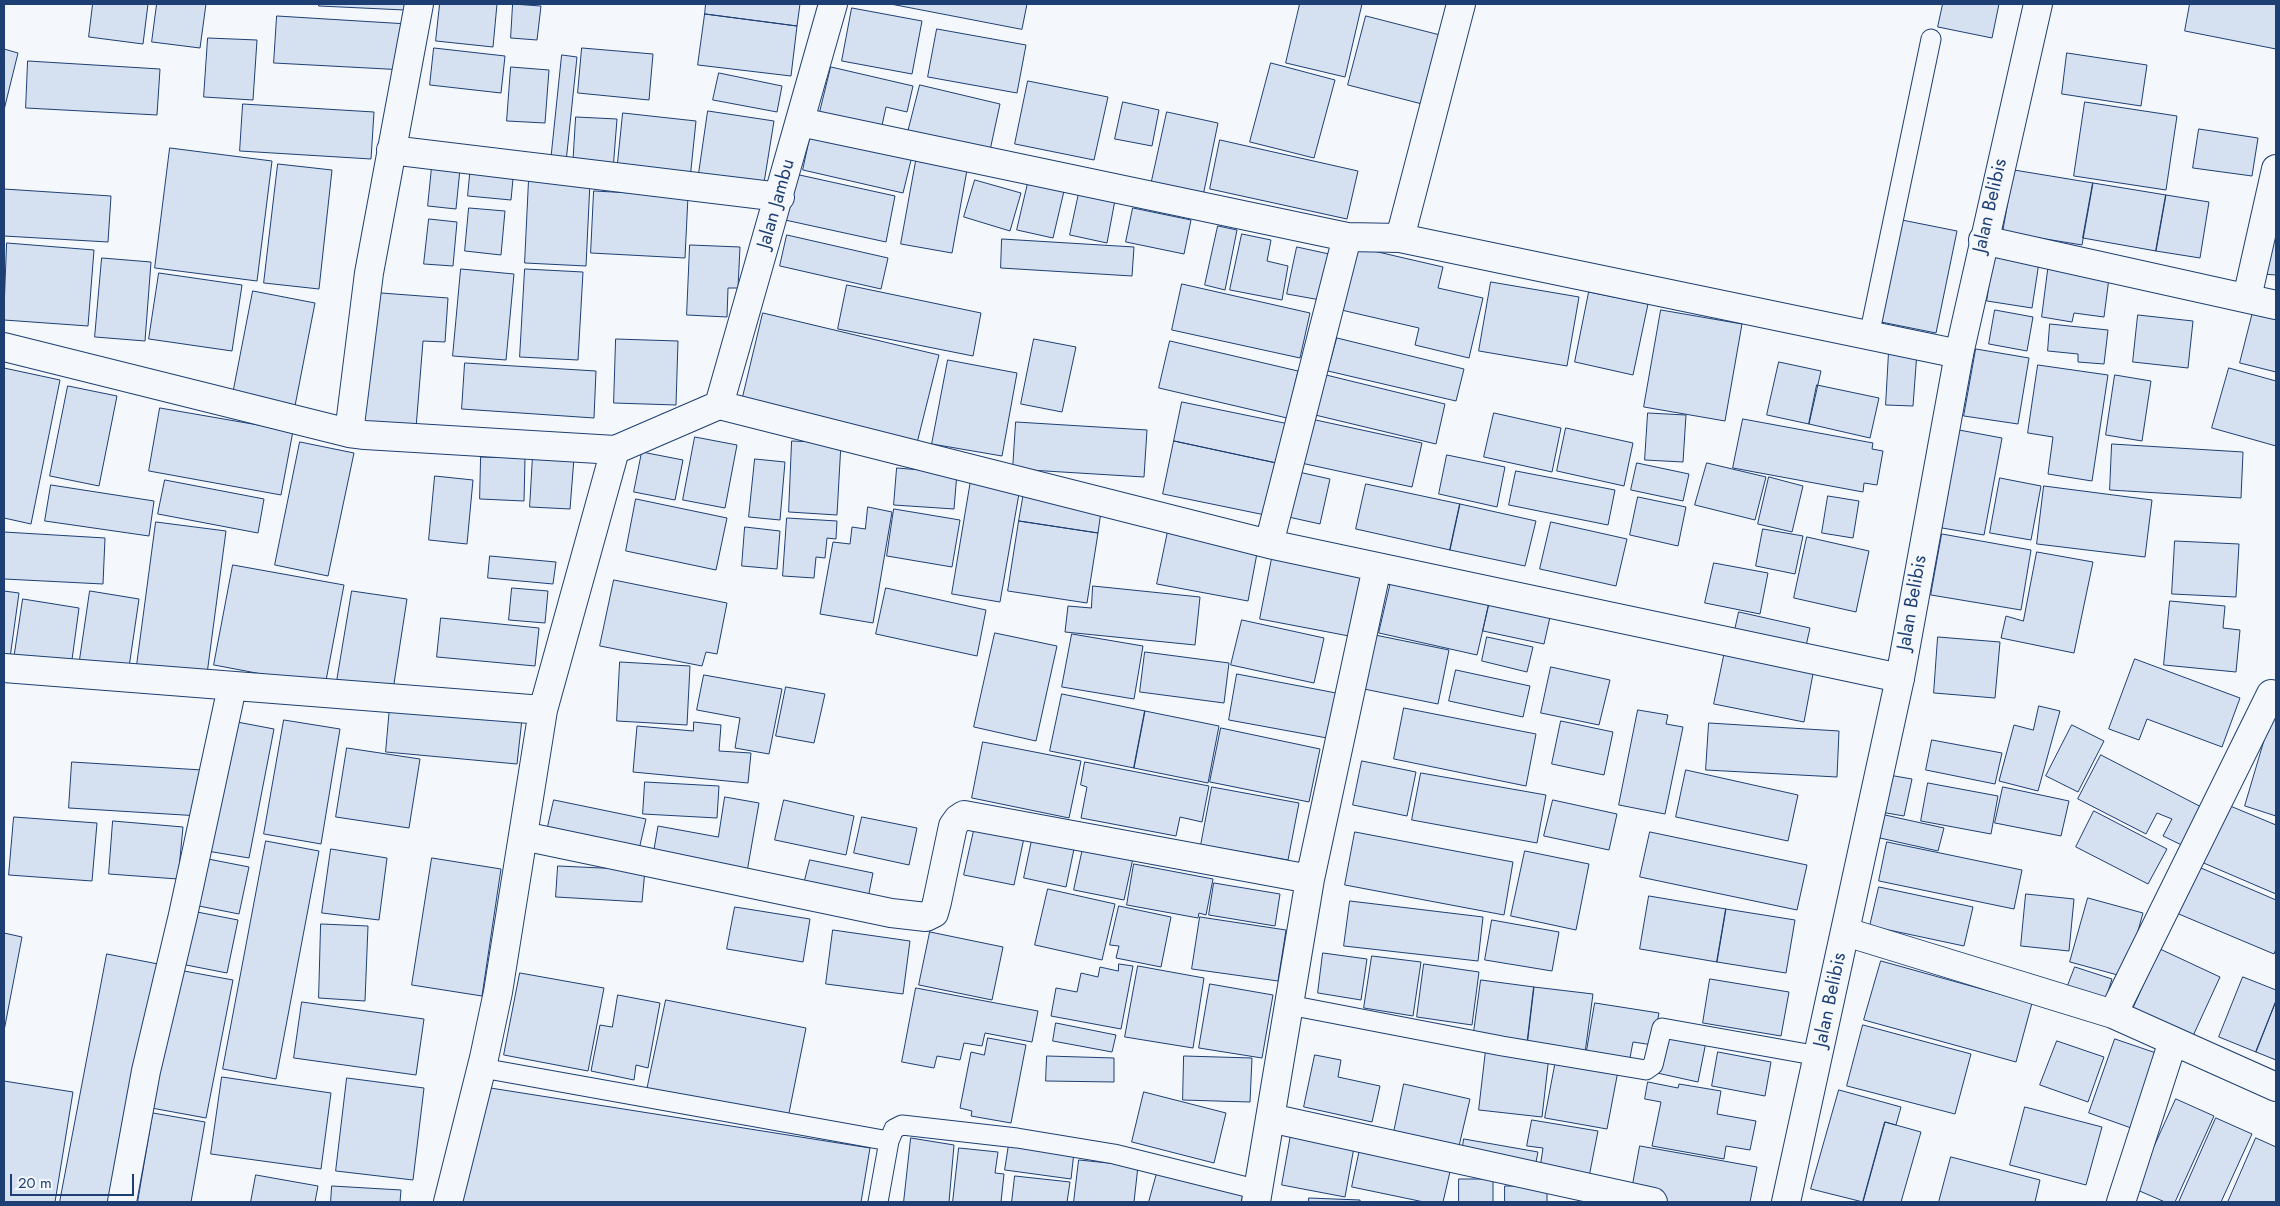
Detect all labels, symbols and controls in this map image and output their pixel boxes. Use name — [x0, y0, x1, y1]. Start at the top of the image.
street label: Jalan Jambu — [753, 157, 801, 251]
street label: Jalan Belibis — [1969, 157, 2013, 255]
street label: Jalan Belibis — [1893, 554, 1933, 652]
street label: Jalan Belibis — [1810, 951, 1852, 1049]
scale bar — [12, 1164, 136, 1196]
text: 20 m — [18, 1172, 52, 1194]

